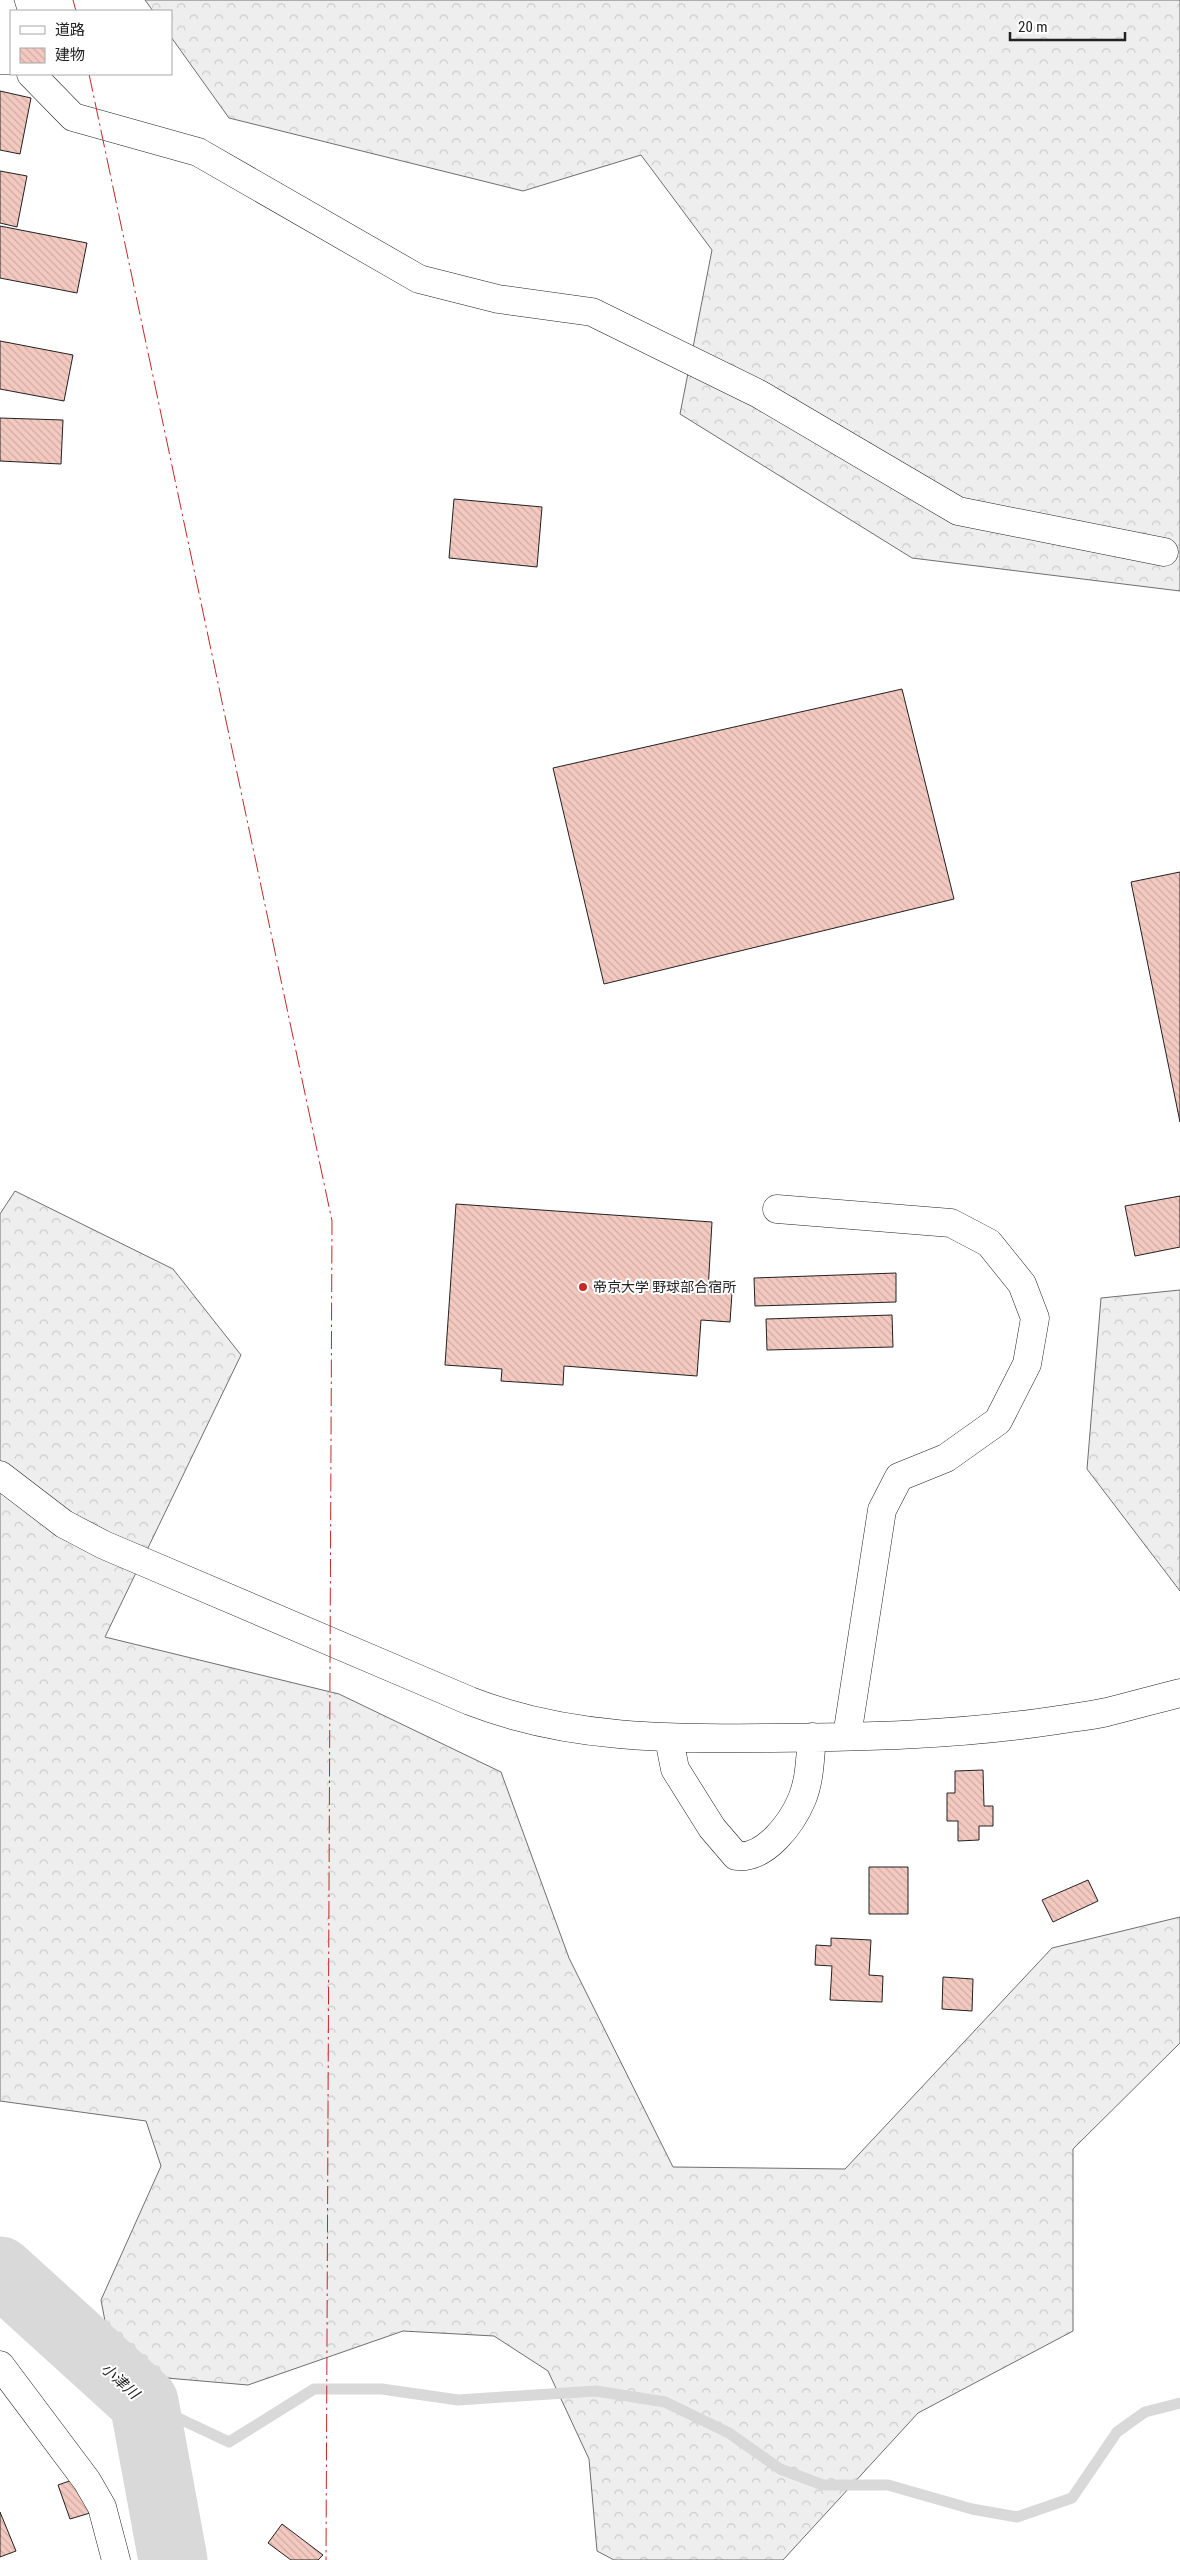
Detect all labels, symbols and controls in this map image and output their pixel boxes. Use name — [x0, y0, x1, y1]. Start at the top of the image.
legend — [10, 10, 172, 75]
scale bar — [1010, 10, 1125, 42]
text: 20 m — [1018, 18, 1048, 36]
text: 道路 — [55, 21, 85, 39]
text: 建物 — [55, 46, 85, 64]
place label: 帝京大学 野球部合宿所 — [593, 1279, 736, 1295]
marker: 帝京大学 野球部合宿所 — [577, 1281, 589, 1293]
water label: 小津川 — [97, 2359, 144, 2404]

